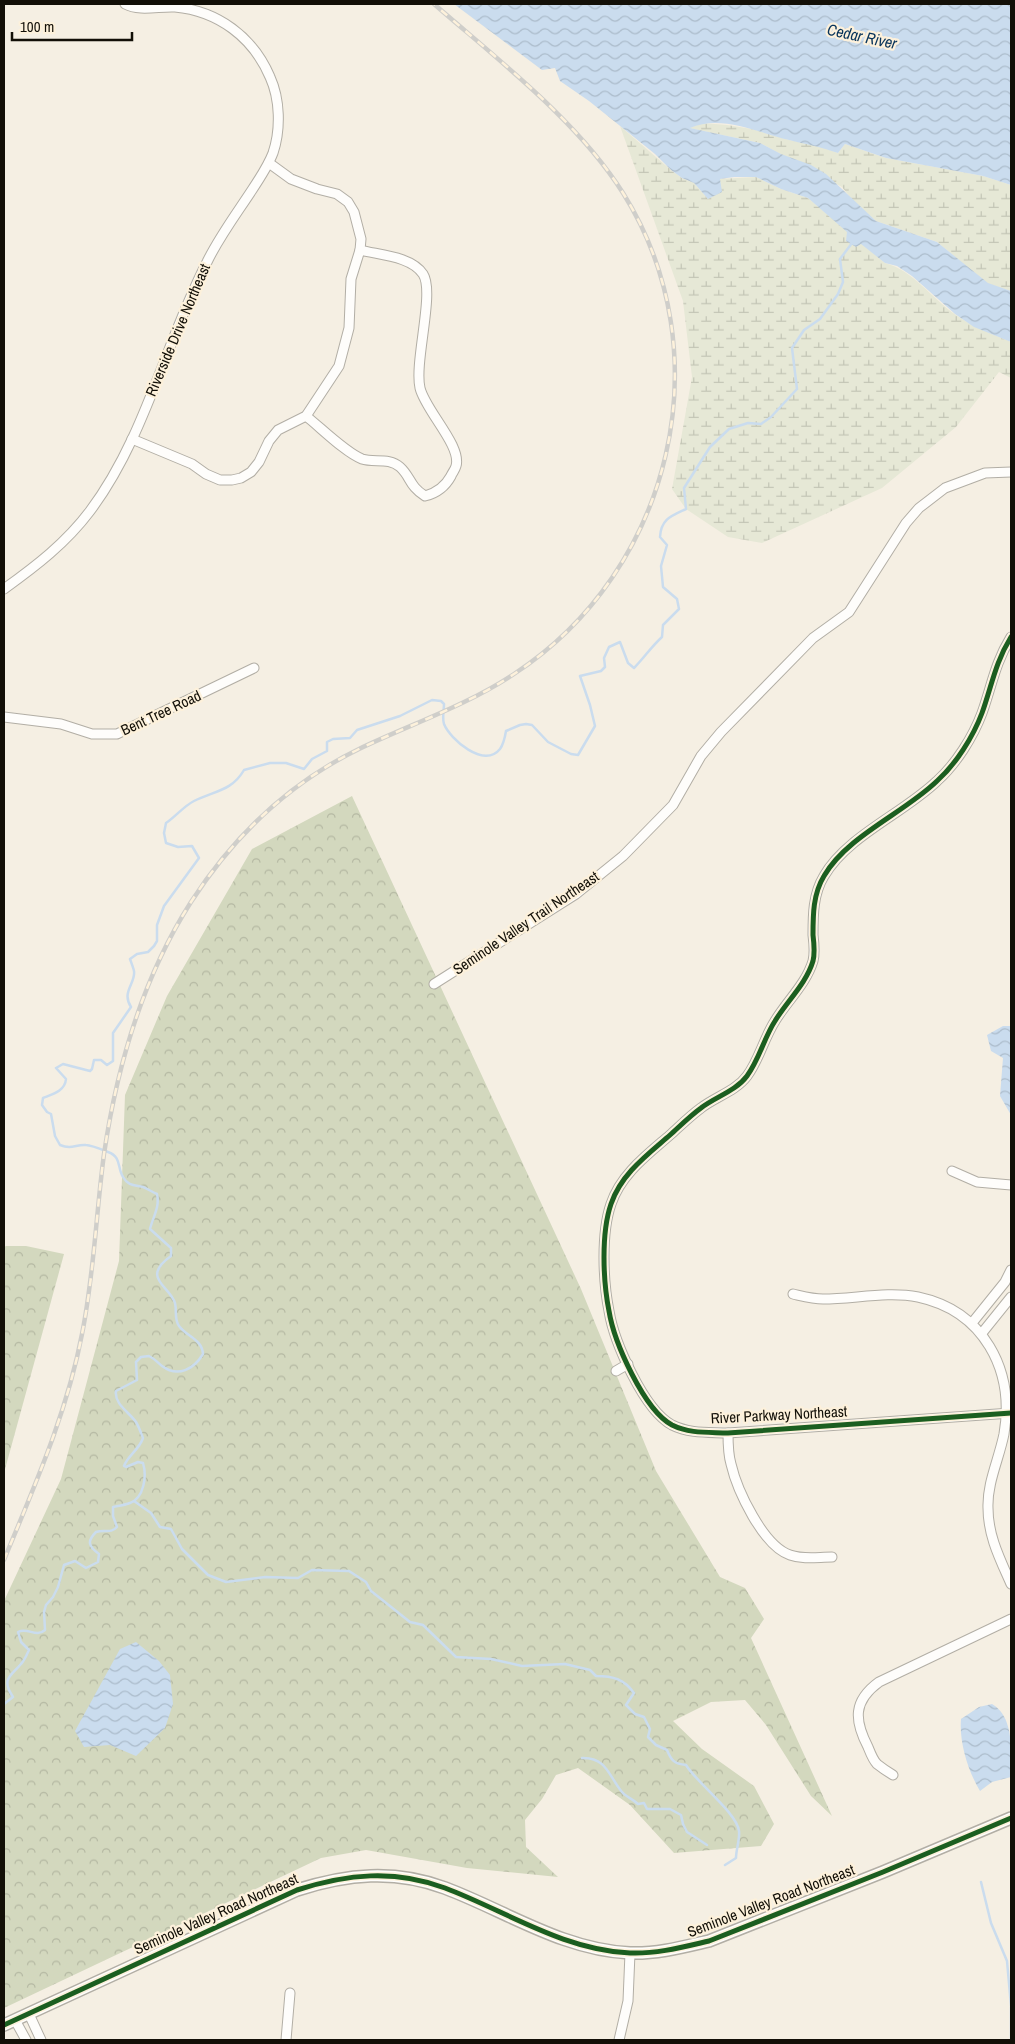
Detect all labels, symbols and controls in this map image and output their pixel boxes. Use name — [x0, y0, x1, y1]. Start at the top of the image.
scale bar — [12, 10, 132, 42]
text: 100 m — [20, 16, 54, 37]
water label: Cedar River — [825, 18, 899, 54]
street label: Riverside Drive Northeast — [140, 260, 215, 399]
street label: Bent Tree Road — [117, 685, 204, 740]
street label: Seminole Valley Trail Northeast — [449, 865, 603, 979]
street label: River Parkway Northeast — [710, 1400, 848, 1429]
street label: Seminole Valley Road Northeast — [684, 1859, 858, 1942]
street label: Seminole Valley Road Northeast — [130, 1868, 302, 1959]

